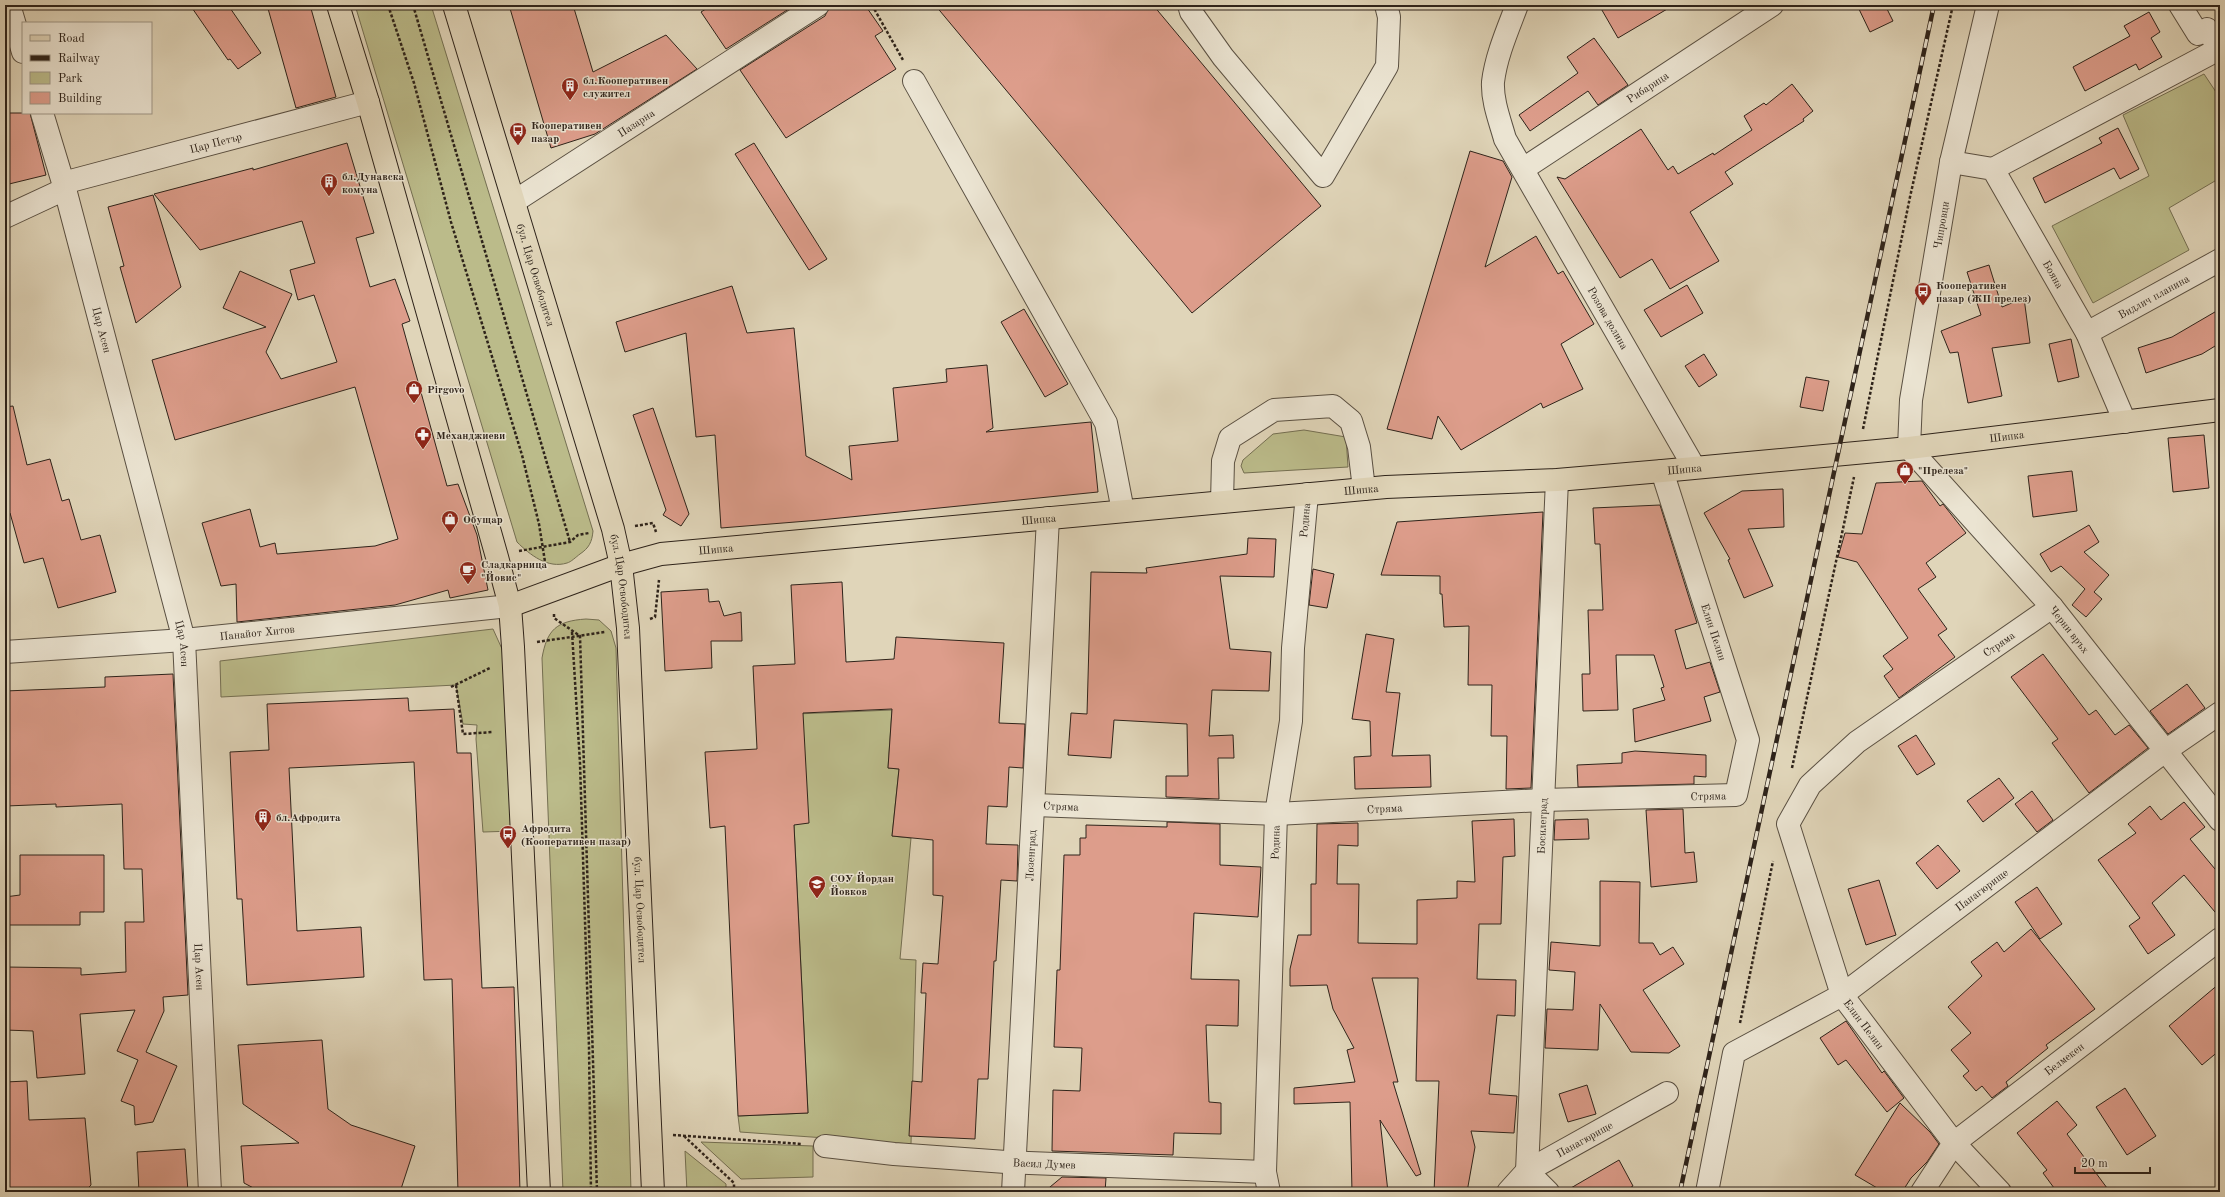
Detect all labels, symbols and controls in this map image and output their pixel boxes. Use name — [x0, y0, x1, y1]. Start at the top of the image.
legend — [22, 22, 152, 114]
text: Road — [58, 33, 85, 45]
text: Railway — [58, 53, 101, 65]
street label: Рибарица — [1625, 70, 1672, 106]
text: Park — [58, 73, 83, 85]
building icon: бл.Кооперативен служител — [560, 76, 580, 101]
place label: бл.Кооперативен служител — [583, 76, 668, 100]
text: Building — [58, 93, 102, 105]
street label: Пазарна — [616, 108, 658, 140]
bus stop icon: Кооперативен пазар — [508, 121, 528, 146]
place label: Кооперативен пазар — [531, 121, 602, 145]
street label: Цар Петър — [189, 132, 244, 156]
building icon: бл.Дунавска комуна — [319, 172, 339, 197]
place label: бл.Дунавска комуна — [342, 172, 405, 196]
street label: Чипровци — [1933, 200, 1952, 250]
street label: бул. Цар Освободител — [514, 223, 555, 328]
street label: Бояна — [2040, 259, 2065, 292]
street label: Видлич планина — [2117, 274, 2192, 322]
bus stop icon: Кооперативен пазар (ЖП прелез) — [1913, 281, 1933, 306]
place label: Кооперативен пазар (ЖП прелез) — [1936, 281, 2031, 305]
street label: Розова долина — [1585, 286, 1629, 352]
street label: Цар Асен — [89, 306, 112, 354]
shop icon: Pirgovo — [404, 379, 424, 404]
place label: Pirgovo — [427, 385, 465, 396]
pharmacy icon: Механджиеви — [413, 425, 433, 450]
street label: Шипка — [1989, 430, 2026, 445]
place label: Механджиеви — [436, 431, 505, 442]
shop icon: "Прелеза" — [1895, 460, 1915, 485]
street label: Шипка — [1667, 463, 1703, 478]
place label: "Прелеза" — [1918, 466, 1968, 477]
street label: Шипка — [1343, 484, 1380, 498]
street label: Родина — [1299, 502, 1313, 538]
shop icon: Обущар — [440, 509, 460, 534]
street label: Шипка — [1021, 513, 1057, 528]
place label: Обущар — [463, 515, 503, 526]
street label: бул. Цар Освободител — [607, 533, 633, 640]
street label: Шипка — [698, 543, 735, 558]
cafe icon: Сладкарница "Йовис" — [458, 560, 478, 585]
place label: Сладкарница "Йовис" — [481, 560, 548, 584]
street label: Елин Пелин — [1698, 603, 1727, 662]
street label: Черни връх — [2046, 604, 2091, 656]
street label: Цар Асен — [172, 619, 189, 667]
street label: Панайот Хитов — [219, 624, 295, 643]
street label: Стряма — [1982, 630, 2018, 660]
street label: Стряма — [1690, 791, 1727, 803]
street label: Босилеград — [1537, 797, 1550, 854]
street label: Стряма — [1043, 801, 1080, 814]
street label: Стряма — [1367, 803, 1403, 816]
building icon: бл.Афродита — [253, 807, 273, 832]
place label: бл.Афродита — [276, 813, 341, 824]
bus stop icon: Афродита (Кооперативен пазар) — [498, 824, 518, 849]
place label: Афродита (Кооперативен пазар) — [521, 824, 631, 848]
street label: Родина — [1271, 824, 1283, 860]
street label: Лозенград — [1025, 829, 1039, 881]
street label: бул. Цар Освободител — [631, 857, 647, 964]
street label: Панагюрище — [1954, 868, 2011, 914]
place label: СОУ Йордан Йовков — [830, 872, 894, 898]
school or university icon: СОУ Йордан Йовков — [807, 874, 827, 899]
street label: Цар Асен — [191, 943, 205, 991]
street label: Елин Пелин — [1841, 998, 1885, 1052]
street label: Белмекен — [2043, 1041, 2087, 1078]
street label: Панагюрище — [1555, 1120, 1615, 1160]
scale bar — [2075, 1149, 2150, 1175]
street label: Васил Думев — [1012, 1158, 1076, 1172]
text: 20 m — [2081, 1158, 2108, 1170]

